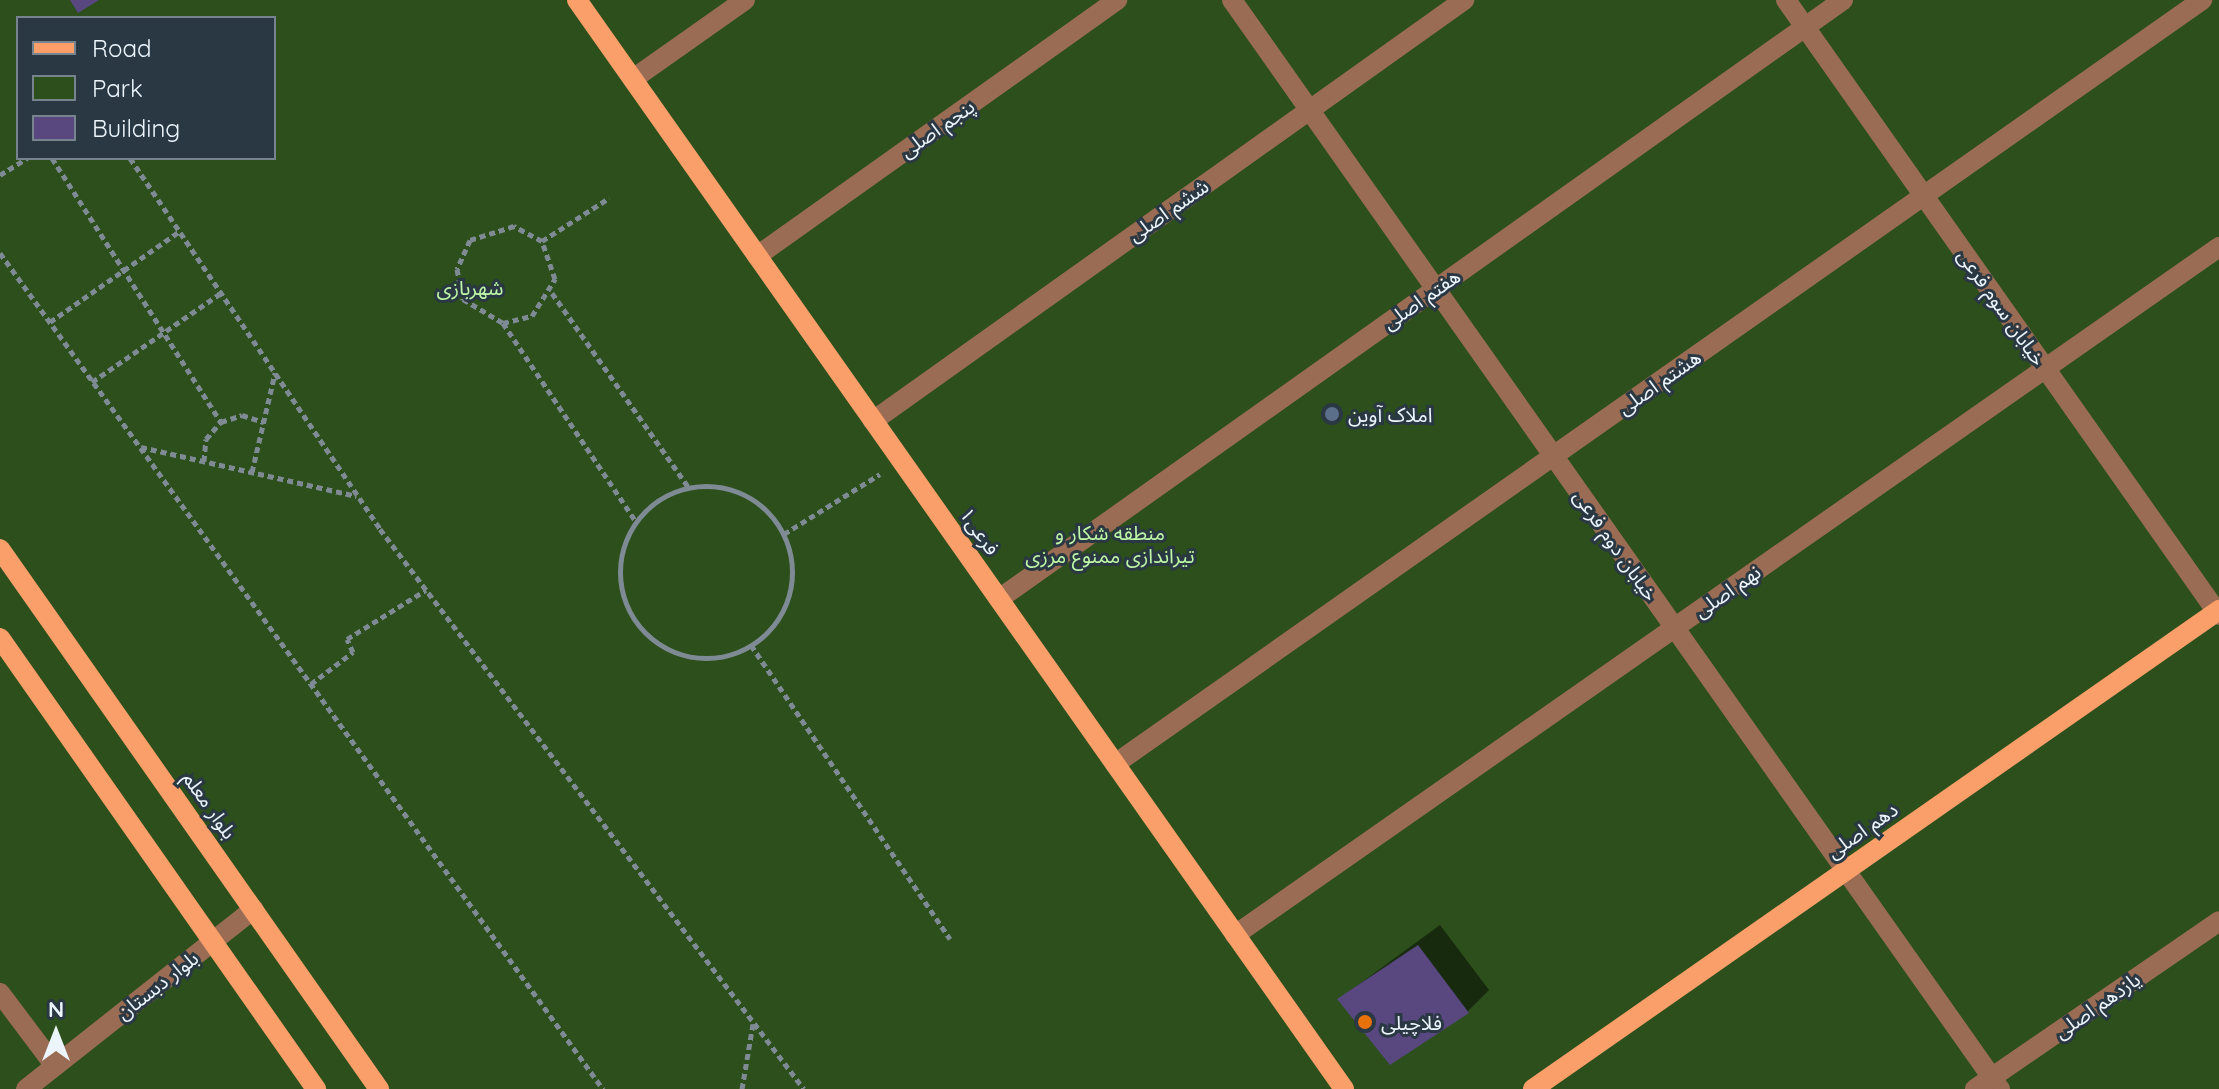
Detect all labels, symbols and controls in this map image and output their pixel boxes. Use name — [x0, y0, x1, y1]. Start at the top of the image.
legend — [16, 16, 276, 160]
text: Road — [92, 33, 152, 63]
text: Park — [92, 73, 143, 103]
street label: پنجم اصلی — [895, 94, 979, 162]
text: Building — [92, 113, 180, 143]
street label: ششم اصلی — [1123, 174, 1213, 246]
street label: خیابان سوم فرعی — [1953, 244, 2051, 370]
street label: هفتم اصلی — [1378, 264, 1464, 334]
park label: شهربازی — [437, 275, 503, 299]
street label: هشتم اصلی — [1613, 345, 1705, 419]
place label: املاک آوین — [1348, 402, 1432, 426]
marker: املاک آوین — [1323, 405, 1341, 423]
street label: خیابان دوم فرعی — [1569, 485, 1663, 605]
street label: فرعی۱ — [955, 503, 1005, 559]
park label: منطقه شکار و تیراندازی ممنوع مرزی — [1025, 521, 1195, 568]
street label: نهم اصلی — [1689, 559, 1765, 623]
street label: بلوار معلم — [178, 767, 242, 843]
street label: دهم اصلی — [1822, 797, 1902, 863]
street label: بلوار دبستان — [111, 946, 203, 1024]
street label: یازدهم اصلی — [2049, 967, 2145, 1043]
north arrow — [16, 993, 96, 1073]
text: N — [48, 995, 64, 1023]
place label: فلاچیلی — [1381, 1010, 1442, 1034]
marker: فلاچیلی — [1356, 1013, 1374, 1031]

